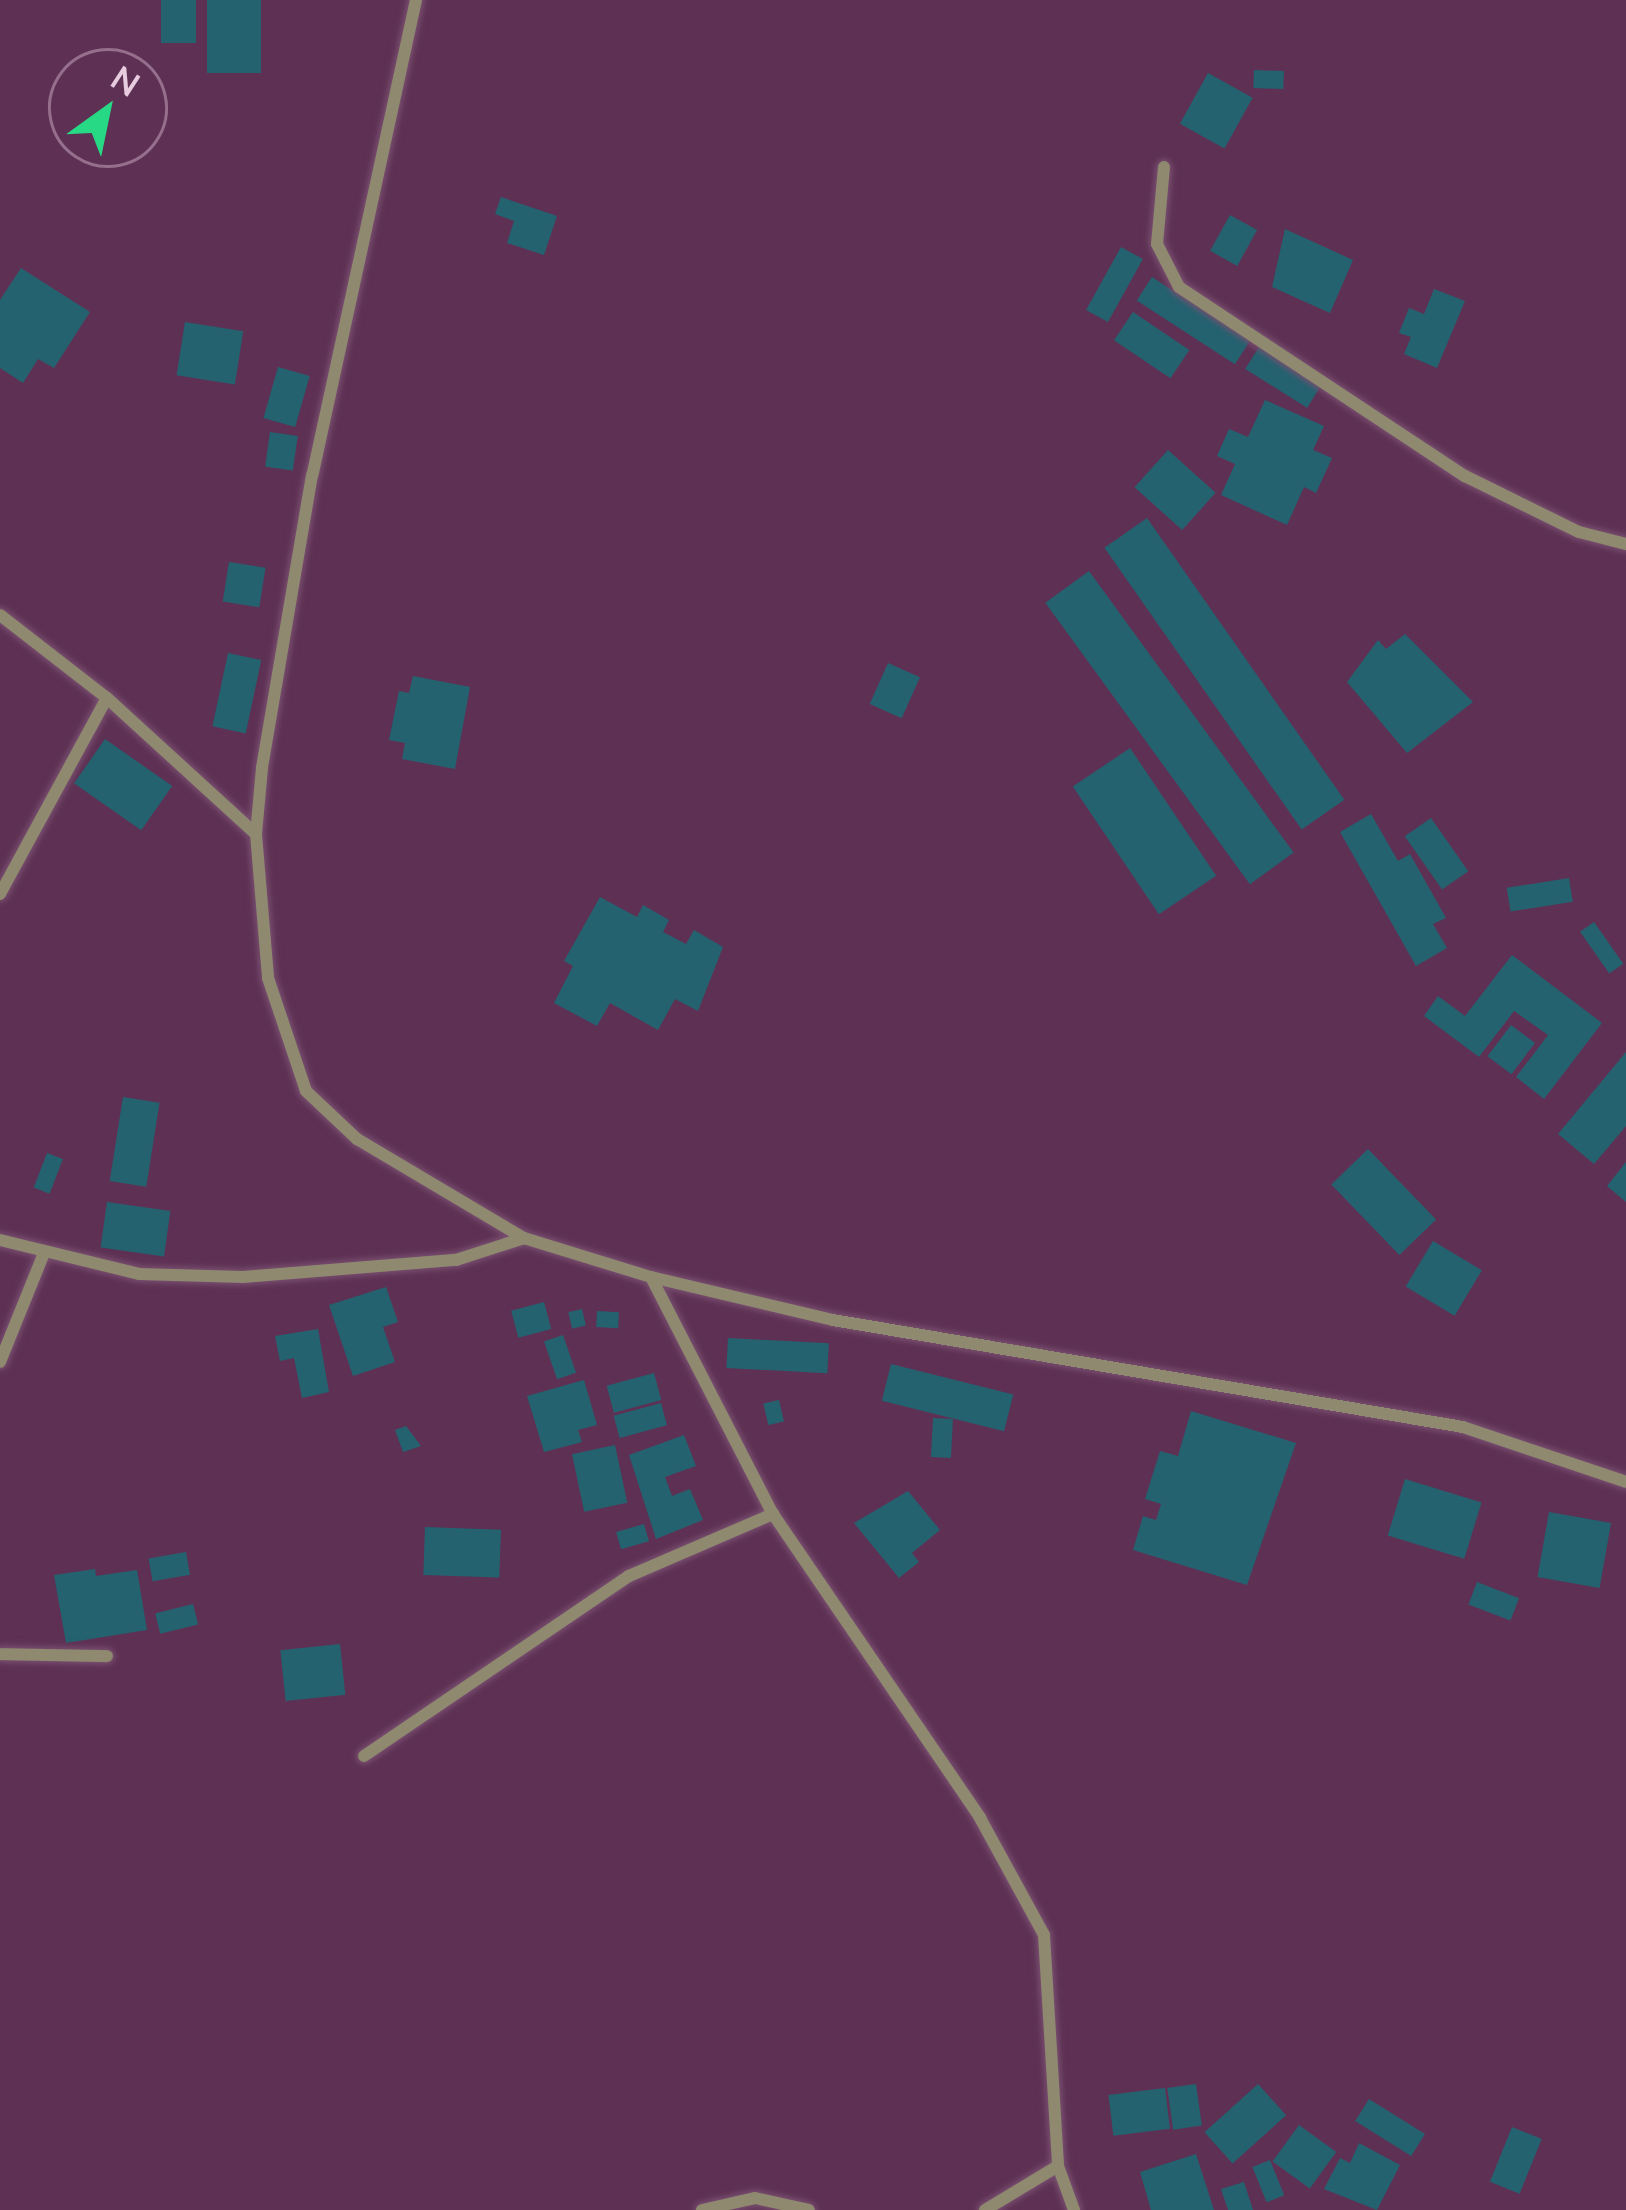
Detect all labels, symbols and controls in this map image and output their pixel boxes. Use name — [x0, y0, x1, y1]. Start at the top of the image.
north arrow — [48, 48, 168, 168]
text: N — [104, 57, 148, 104]

